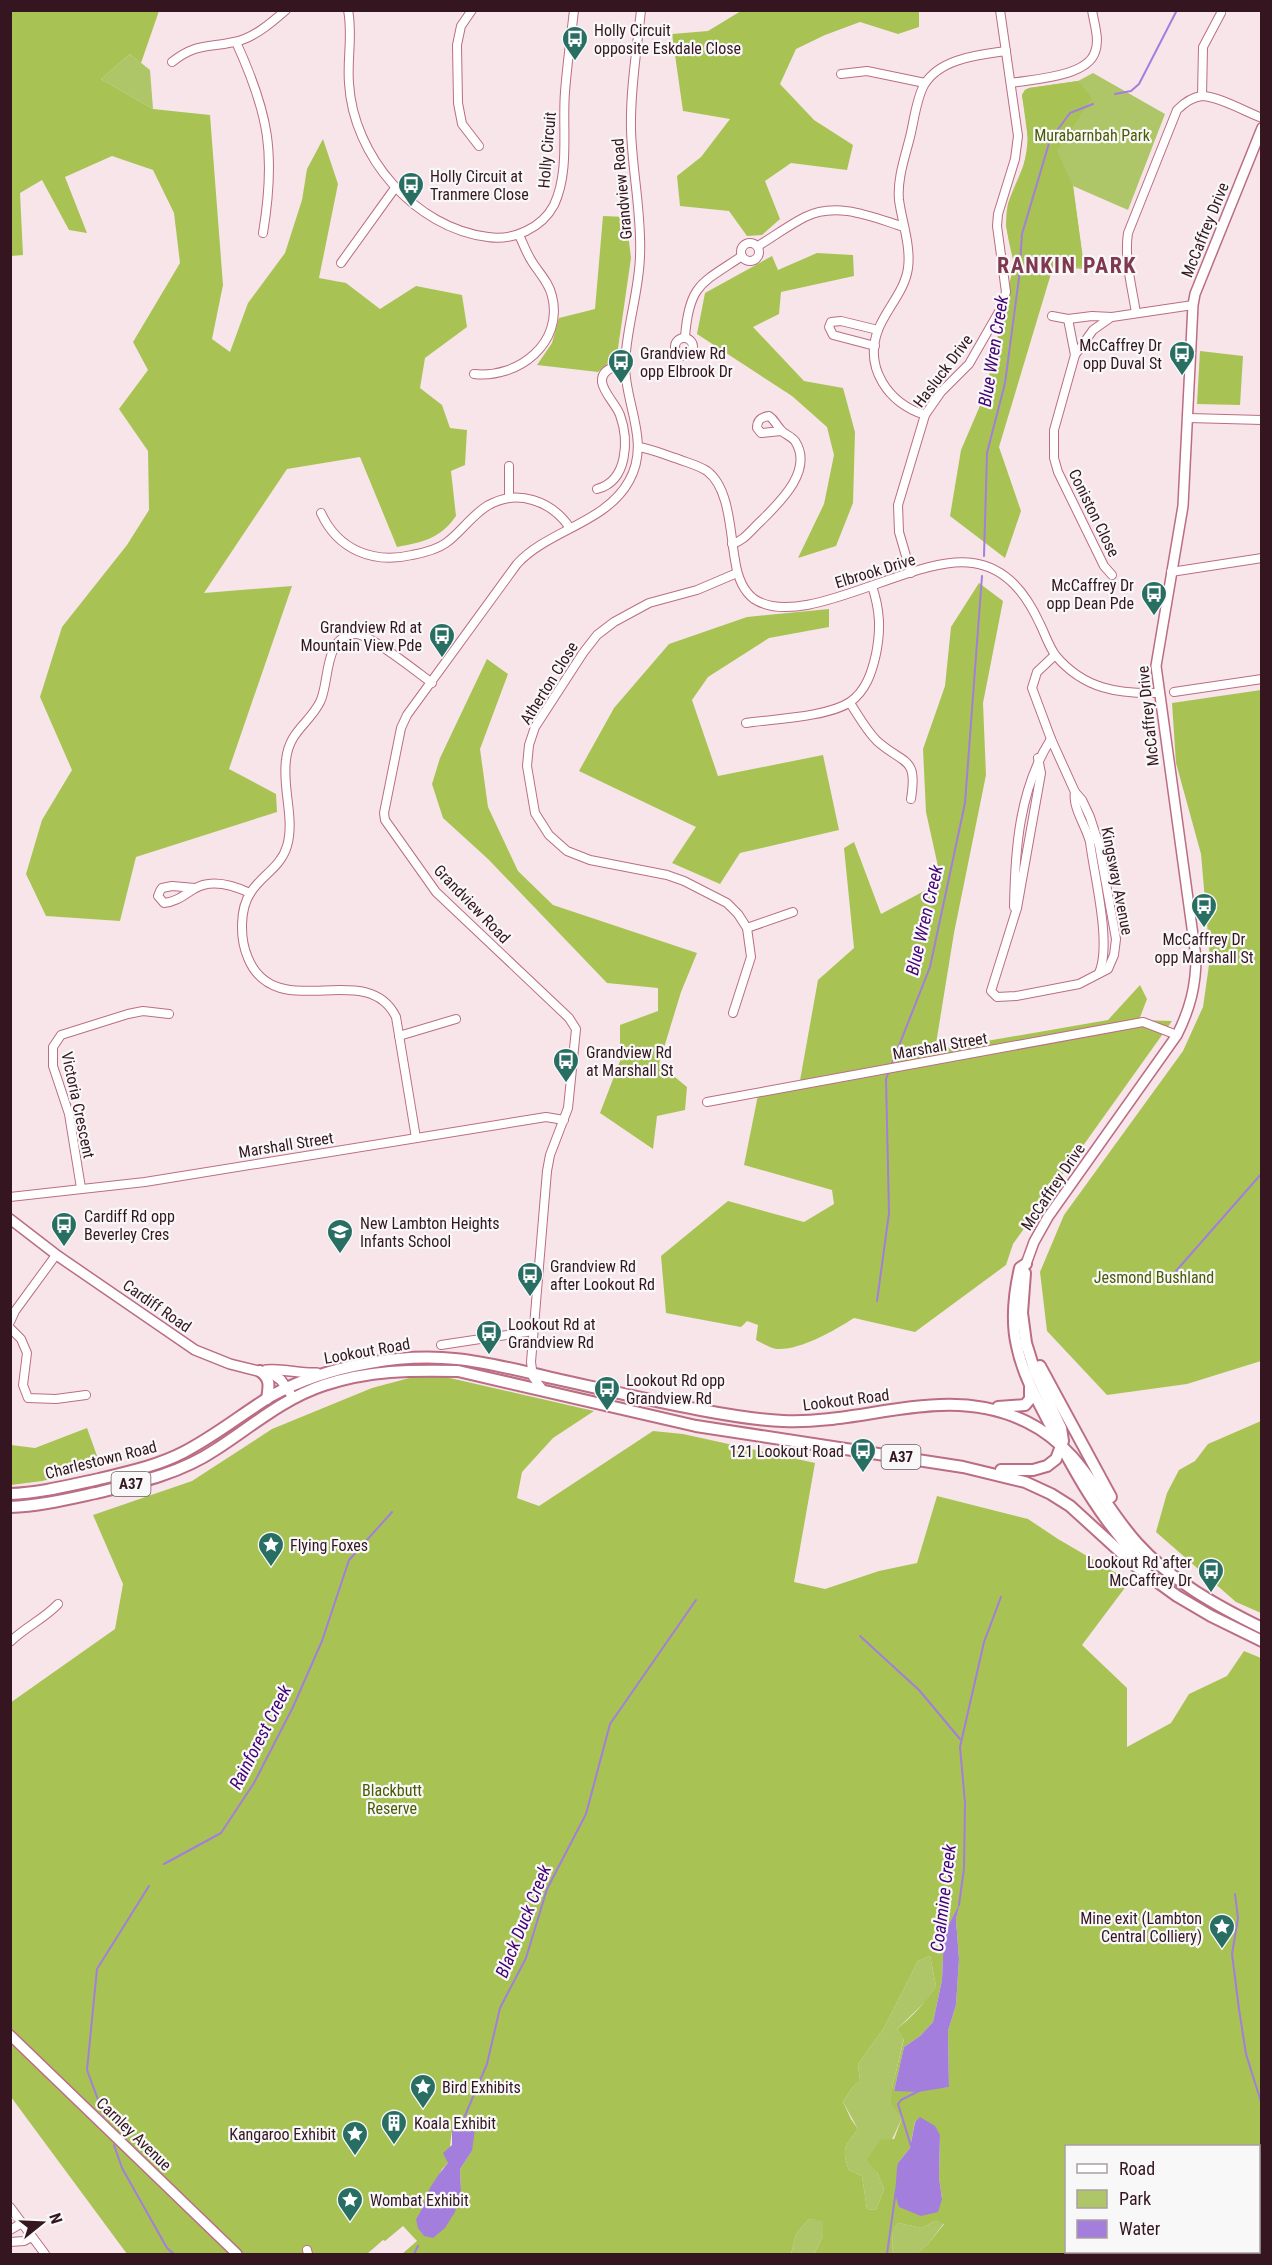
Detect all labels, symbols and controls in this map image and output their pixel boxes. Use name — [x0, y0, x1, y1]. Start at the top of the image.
place label: Holly Circuit opposite Eskdale Close — [594, 21, 741, 58]
bus stop icon: Holly Circuit opposite Eskdale Close — [560, 24, 590, 62]
street label: Holly Circuit — [534, 111, 560, 189]
park label: Murabarnbah Park — [1034, 126, 1151, 145]
street label: Grandview Road — [608, 138, 636, 240]
place label: Holly Circuit at Tranmere Close — [430, 167, 529, 204]
bus stop icon: Holly Circuit at Tranmere Close — [396, 170, 426, 208]
street label: McCaffrey Drive — [1177, 180, 1233, 280]
district label: RANKIN PARK — [997, 253, 1137, 278]
water label: Blue Wren Creek — [974, 293, 1012, 408]
street label: Hasluck Drive — [909, 331, 977, 411]
place label: McCaffrey Dr opp Duval St — [1079, 336, 1162, 373]
bus stop icon: McCaffrey Dr opp Duval St — [1167, 339, 1197, 377]
place label: Grandview Rd opp Elbrook Dr — [640, 344, 733, 381]
bus stop icon: Grandview Rd opp Elbrook Dr — [606, 347, 636, 385]
street label: Coniston Close — [1065, 466, 1123, 560]
street label: Elbrook Drive — [832, 550, 918, 592]
place label: McCaffrey Dr opp Dean Pde — [1047, 576, 1134, 613]
bus stop icon: McCaffrey Dr opp Dean Pde — [1139, 579, 1169, 617]
place label: Grandview Rd at Mountain View Pde — [300, 618, 422, 655]
bus stop icon: Grandview Rd at Mountain View Pde — [427, 621, 457, 659]
street label: Atherton Close — [516, 638, 582, 728]
street label: McCaffrey Drive — [1133, 665, 1163, 767]
street label: Kingsway Avenue — [1097, 825, 1137, 937]
street label: Grandview Road — [430, 861, 514, 947]
water label: Blue Wren Creek — [901, 862, 947, 977]
bus stop icon: McCaffrey Dr opp Marshall St — [1189, 891, 1219, 929]
place label: McCaffrey Dr opp Marshall St — [1155, 930, 1254, 967]
street label: Marshall Street — [891, 1028, 989, 1064]
place label: Grandview Rd at Marshall St — [586, 1043, 674, 1080]
bus stop icon: Grandview Rd at Marshall St — [551, 1046, 581, 1084]
street label: Victoria Crescent — [57, 1050, 99, 1160]
street label: Marshall Street — [237, 1128, 335, 1162]
street label: McCaffrey Drive — [1017, 1140, 1089, 1234]
place label: Cardiff Rd opp Beverley Cres — [84, 1207, 175, 1244]
bus stop icon: Cardiff Rd opp Beverley Cres — [49, 1210, 79, 1248]
place label: New Lambton Heights Infants School — [360, 1214, 499, 1251]
school or university icon: New Lambton Heights Infants School — [325, 1217, 355, 1255]
place label: Grandview Rd after Lookout Rd — [550, 1257, 655, 1294]
bus stop icon: Grandview Rd after Lookout Rd — [515, 1260, 545, 1298]
park label: Jesmond Bushland — [1094, 1268, 1214, 1287]
street label: Cardiff Road — [119, 1276, 195, 1336]
place label: Lookout Rd at Grandview Rd — [508, 1315, 596, 1352]
bus stop icon: Lookout Rd at Grandview Rd — [474, 1318, 504, 1356]
street label: Lookout Road — [322, 1334, 412, 1368]
place label: Lookout Rd opp Grandview Rd — [626, 1371, 725, 1408]
bus stop icon: Lookout Rd opp Grandview Rd — [592, 1374, 622, 1412]
street label: Lookout Road — [802, 1385, 890, 1415]
bus stop icon: 121 Lookout Road — [848, 1436, 878, 1474]
street label: Charlestown Road — [43, 1437, 159, 1483]
place label: 121 Lookout Road — [729, 1442, 844, 1461]
road number: A37 — [882, 1445, 920, 1469]
road number: A37 — [112, 1472, 150, 1496]
place icon: Flying Foxes — [256, 1530, 286, 1568]
place label: Flying Foxes — [290, 1536, 368, 1555]
place label: Lookout Rd after McCaffrey Dr — [1087, 1553, 1192, 1590]
bus stop icon: Lookout Rd after McCaffrey Dr — [1196, 1556, 1226, 1594]
water label: Rainforest Creek — [225, 1680, 296, 1793]
park label: Blackbutt Reserve — [362, 1781, 422, 1818]
water label: Coalmine Creek — [926, 1842, 960, 1953]
water label: Black Duck Creek — [491, 1861, 556, 1980]
place label: Mine exit (Lambton Central Colliery) — [1080, 1909, 1202, 1946]
place icon: Mine exit (Lambton Central Colliery) — [1207, 1912, 1237, 1950]
place icon: Bird Exhibits — [408, 2072, 438, 2110]
place label: Bird Exhibits — [442, 2078, 521, 2097]
street label: Carnley Avenue — [93, 2094, 175, 2174]
building icon: Koala Exhibit — [379, 2108, 409, 2146]
place label: Koala Exhibit — [414, 2114, 496, 2133]
place icon: Kangaroo Exhibit — [340, 2119, 370, 2157]
place label: Kangaroo Exhibit — [229, 2125, 336, 2144]
legend — [1065, 2145, 1260, 2253]
text: Road — [1119, 2158, 1155, 2179]
place icon: Wombat Exhibit — [335, 2185, 365, 2223]
text: Park — [1119, 2188, 1151, 2209]
place label: Wombat Exhibit — [370, 2191, 469, 2210]
north arrow — [12, 2193, 72, 2253]
text: N — [45, 2211, 66, 2226]
text: Water — [1119, 2218, 1161, 2239]

